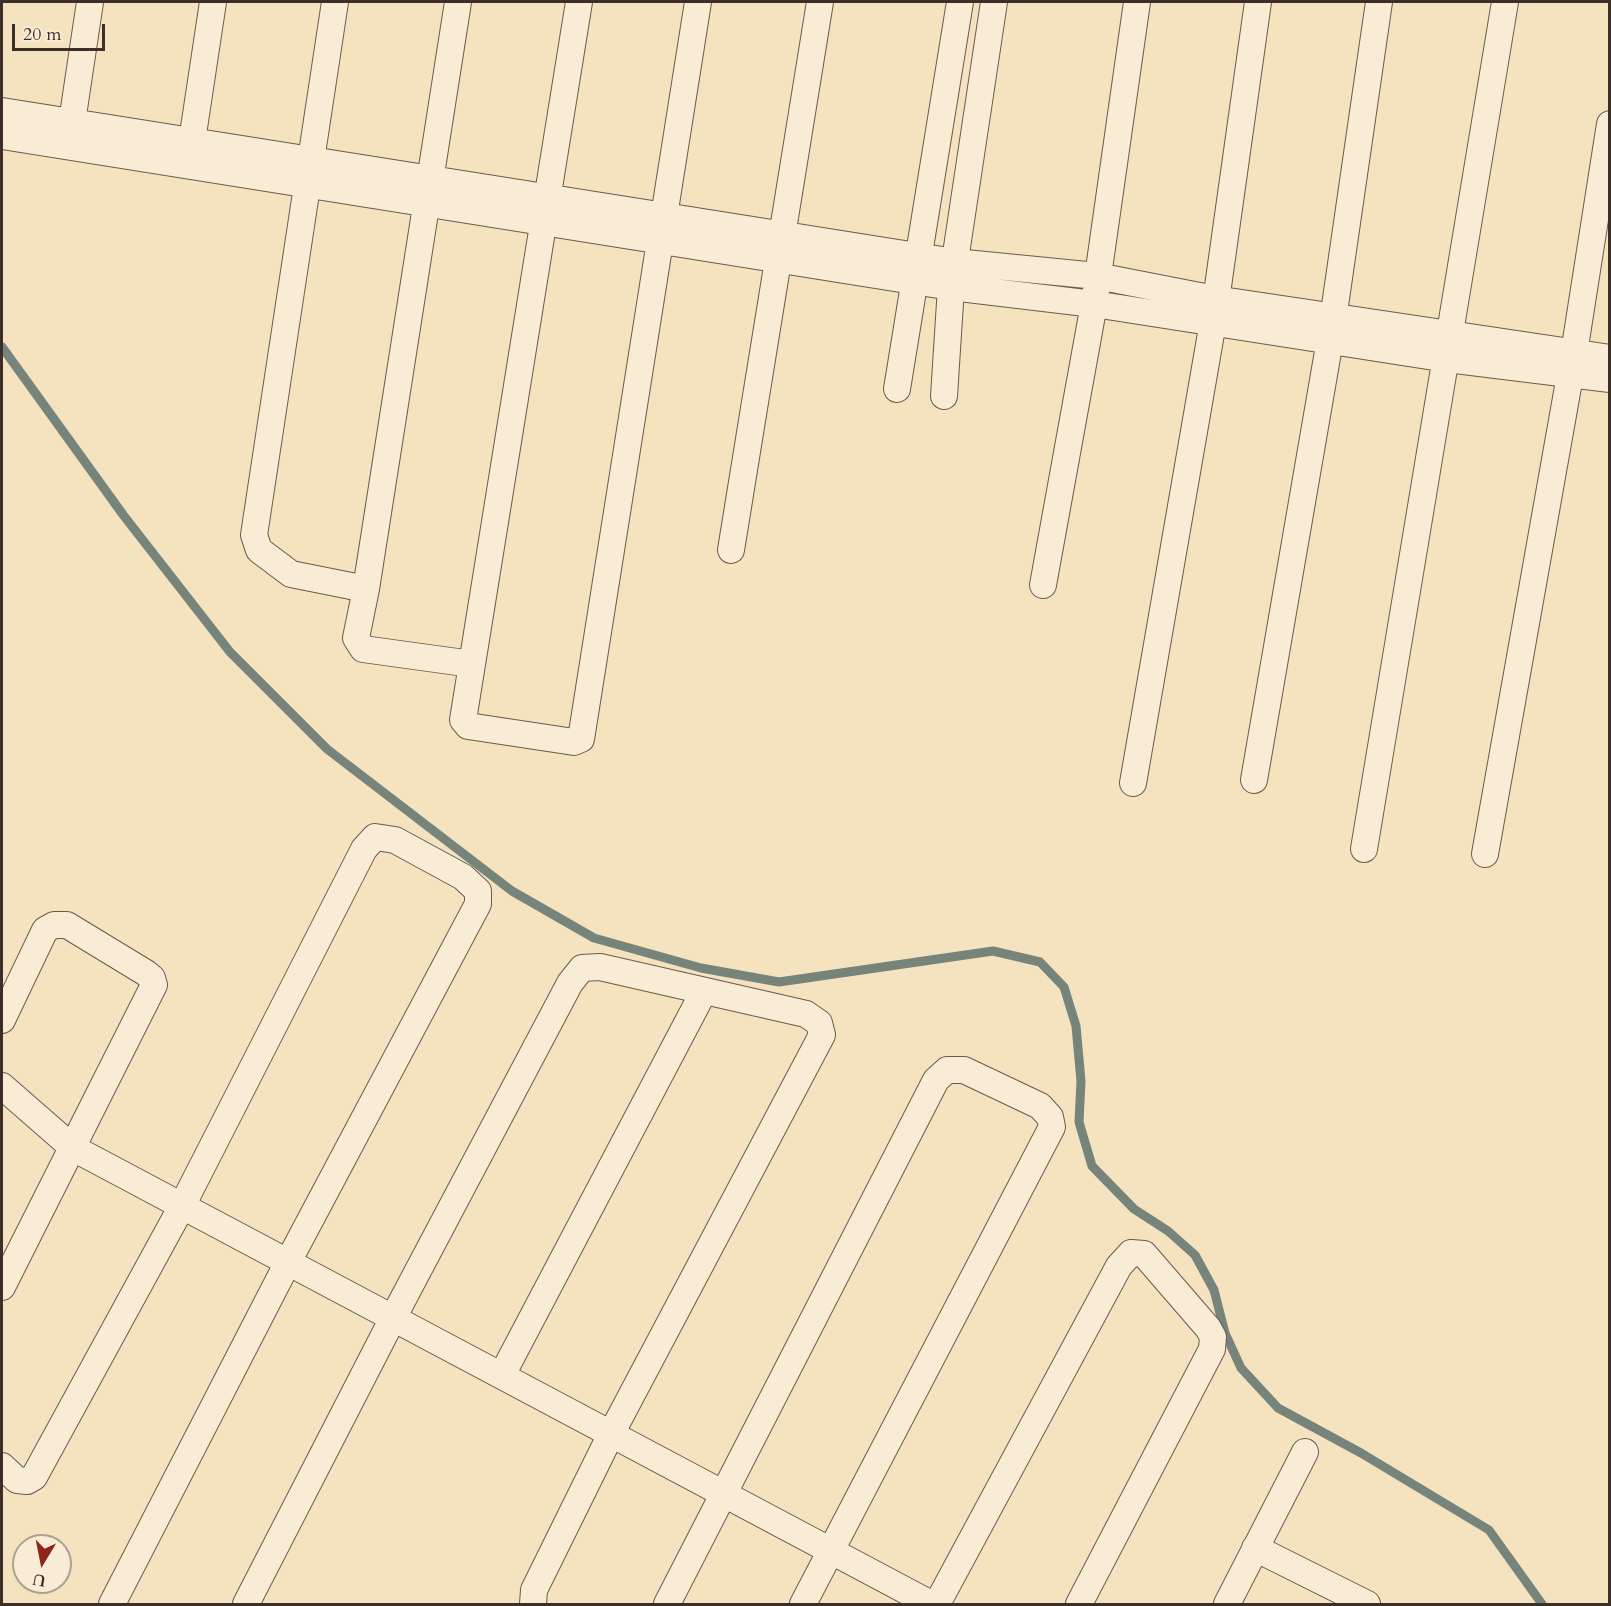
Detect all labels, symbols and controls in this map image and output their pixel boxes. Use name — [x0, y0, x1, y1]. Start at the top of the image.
scale bar — [15, 12, 108, 50]
text: 20 m — [23, 22, 62, 47]
north arrow — [12, 1534, 72, 1594]
text: U — [31, 1568, 48, 1592]

